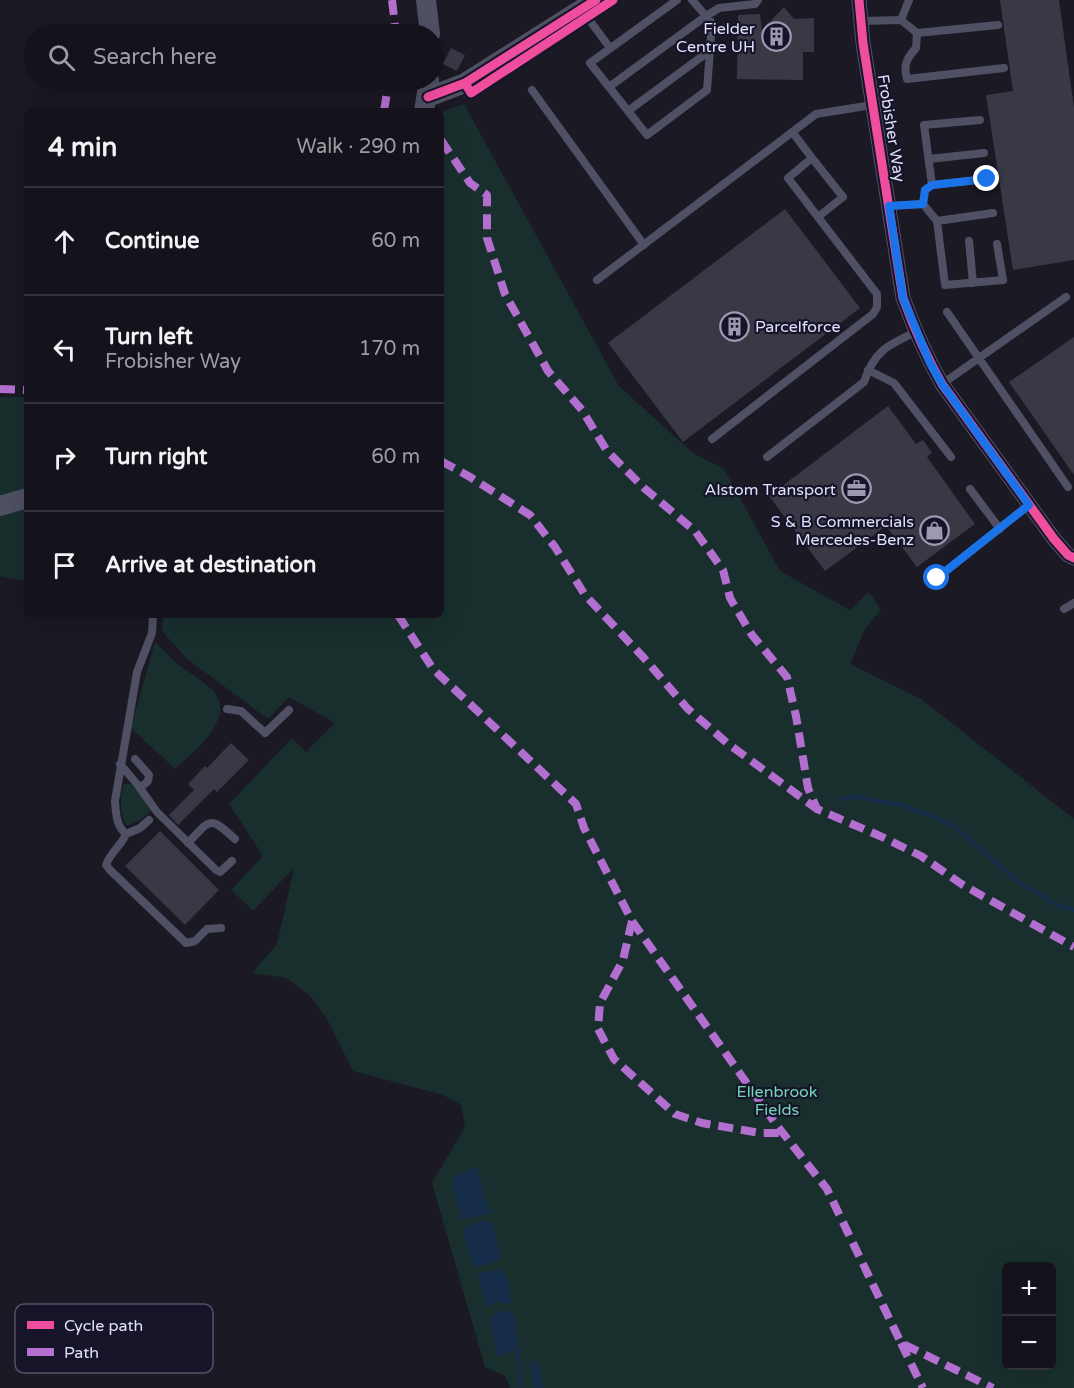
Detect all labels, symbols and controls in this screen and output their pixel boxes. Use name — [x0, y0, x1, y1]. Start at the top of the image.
place label: Fielder Centre UH — [676, 19, 756, 57]
building icon: Fielder Centre UH — [760, 21, 792, 53]
search box — [24, 24, 444, 90]
icon: search — [45, 41, 78, 74]
text: Search here — [93, 44, 217, 70]
street label: Frobisher Way — [873, 73, 909, 184]
text: 4 min — [48, 132, 117, 163]
text: Walk · 290 m — [297, 135, 420, 159]
route end — [973, 165, 999, 191]
icon: ahead — [48, 225, 81, 258]
text: Continue — [105, 228, 200, 254]
text: 60 m — [371, 229, 420, 253]
building icon: Parcelforce — [718, 310, 750, 342]
place label: Parcelforce — [755, 317, 841, 337]
text: Turn left — [105, 324, 193, 350]
icon: left — [48, 333, 81, 366]
text: 170 m — [359, 337, 420, 361]
text: Frobisher Way — [105, 350, 241, 374]
icon: right — [48, 441, 81, 474]
text: Turn right — [105, 444, 207, 470]
text: 60 m — [371, 445, 420, 469]
office icon: Alstom Transport — [841, 473, 873, 505]
place label: Alstom Transport — [705, 480, 836, 500]
place label: S & B Commercials Mercedes-Benz — [771, 512, 914, 550]
shop icon: S & B Commercials Mercedes-Benz — [919, 514, 951, 546]
icon: arrive — [48, 549, 81, 582]
text: Arrive at destination — [105, 552, 316, 578]
route start — [923, 564, 949, 590]
park label: Ellenbrook Fields — [736, 1082, 818, 1120]
map controls — [1002, 1262, 1056, 1370]
button: + — [1002, 1262, 1056, 1316]
legend — [15, 1304, 213, 1373]
text: Cycle path — [64, 1316, 143, 1336]
button: − — [1002, 1316, 1056, 1370]
text: Path — [64, 1343, 99, 1363]

